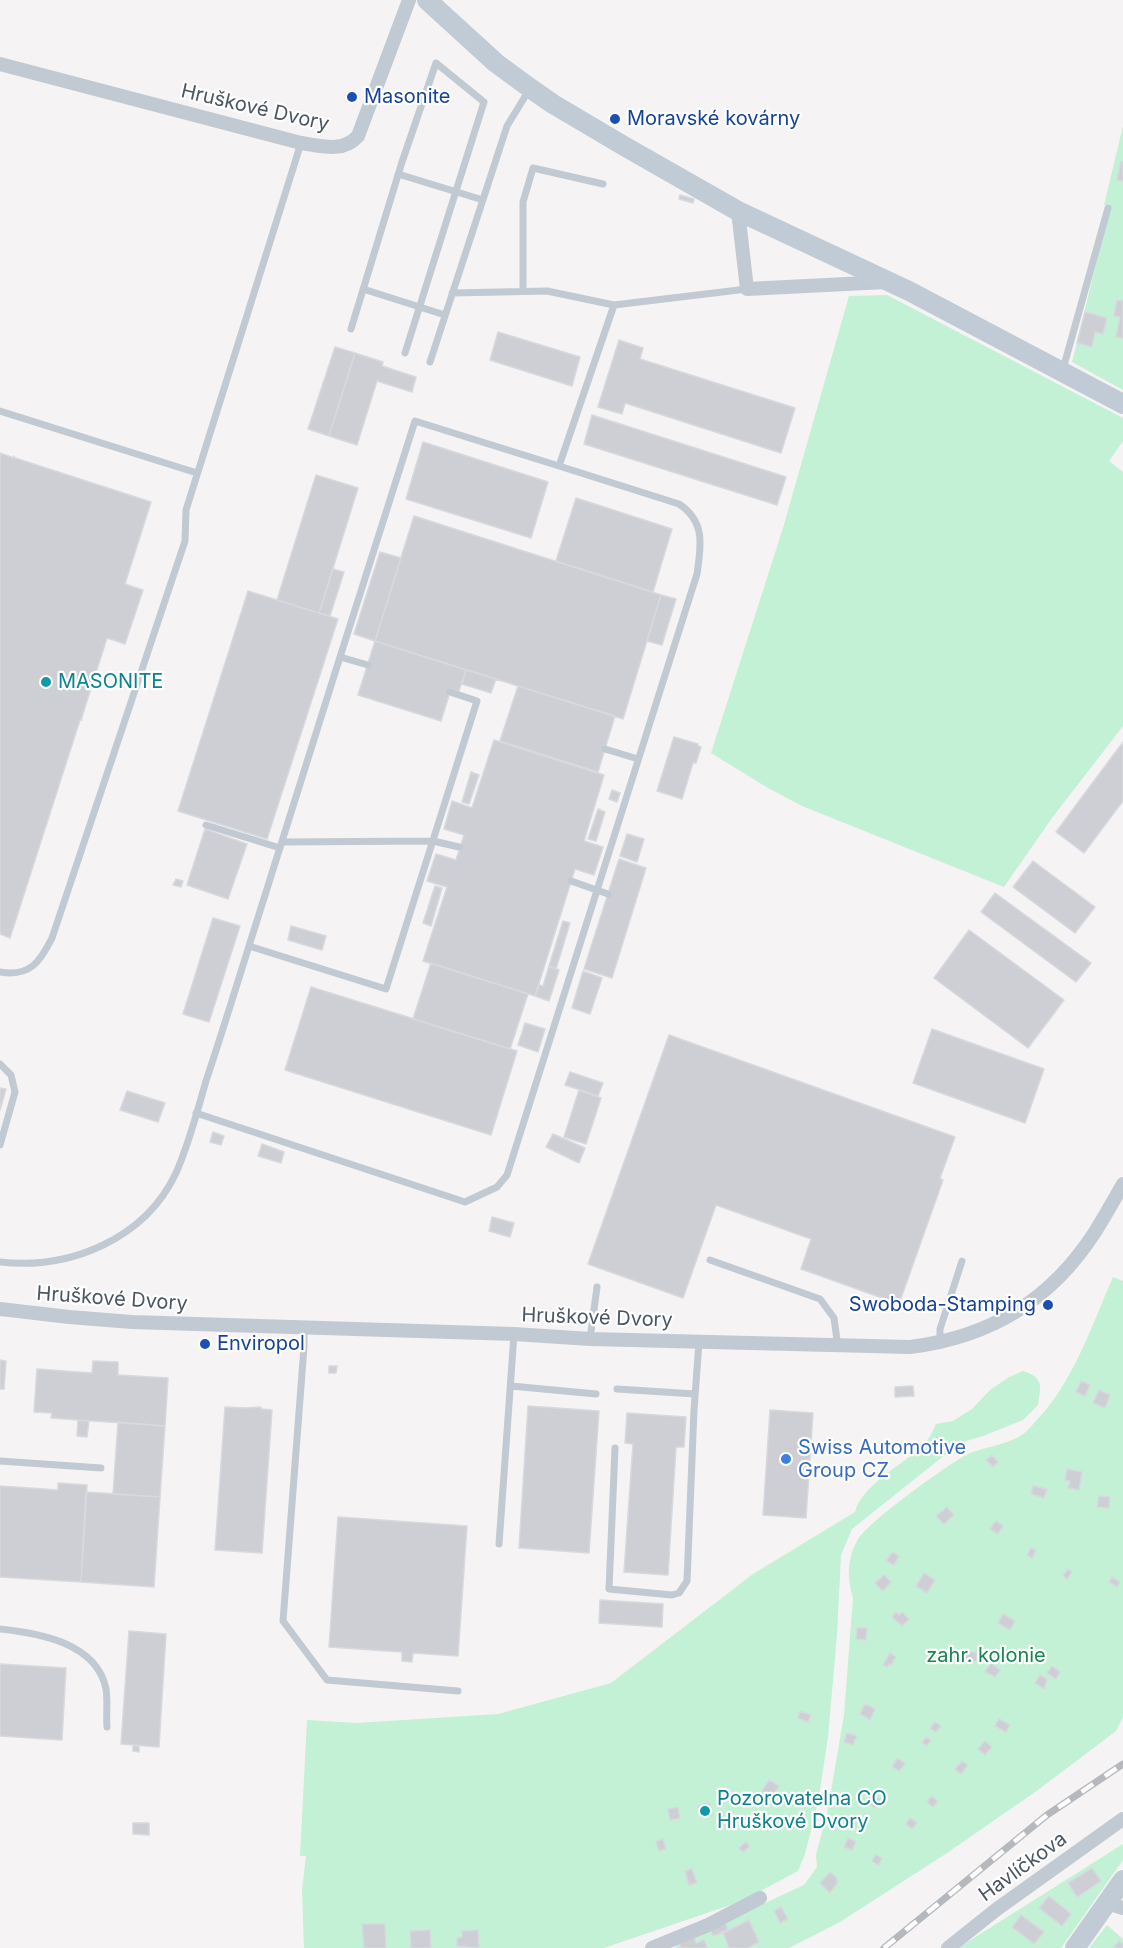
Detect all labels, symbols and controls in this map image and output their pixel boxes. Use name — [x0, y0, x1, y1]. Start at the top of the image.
street label: Hruškové Dvory — [179, 79, 331, 137]
place label: Masonite — [364, 85, 451, 109]
marker: Masonite — [345, 90, 359, 104]
place label: Moravské kovárny — [627, 107, 800, 131]
marker: Moravské kovárny — [608, 112, 622, 126]
place label: MASONITE — [58, 670, 163, 694]
marker: MASONITE — [39, 675, 53, 689]
street label: Hruškové Dvory — [36, 1282, 188, 1316]
place label: Swoboda-Stamping — [849, 1293, 1036, 1317]
marker: Swoboda-Stamping — [1041, 1298, 1055, 1312]
street label: Hruškové Dvory — [521, 1303, 673, 1333]
place label: Enviropol — [217, 1332, 305, 1356]
marker: Enviropol — [198, 1337, 212, 1351]
place label: Swiss Automotive Group CZ — [798, 1436, 966, 1483]
marker: Swiss Automotive Group CZ — [779, 1452, 793, 1466]
park label: zahr. kolonie — [926, 1644, 1046, 1668]
place label: Pozorovatelna CO Hruškové Dvory — [717, 1787, 887, 1834]
marker: Pozorovatelna CO Hruškové Dvory — [698, 1804, 712, 1818]
street label: Havlíčkova — [974, 1827, 1072, 1907]

